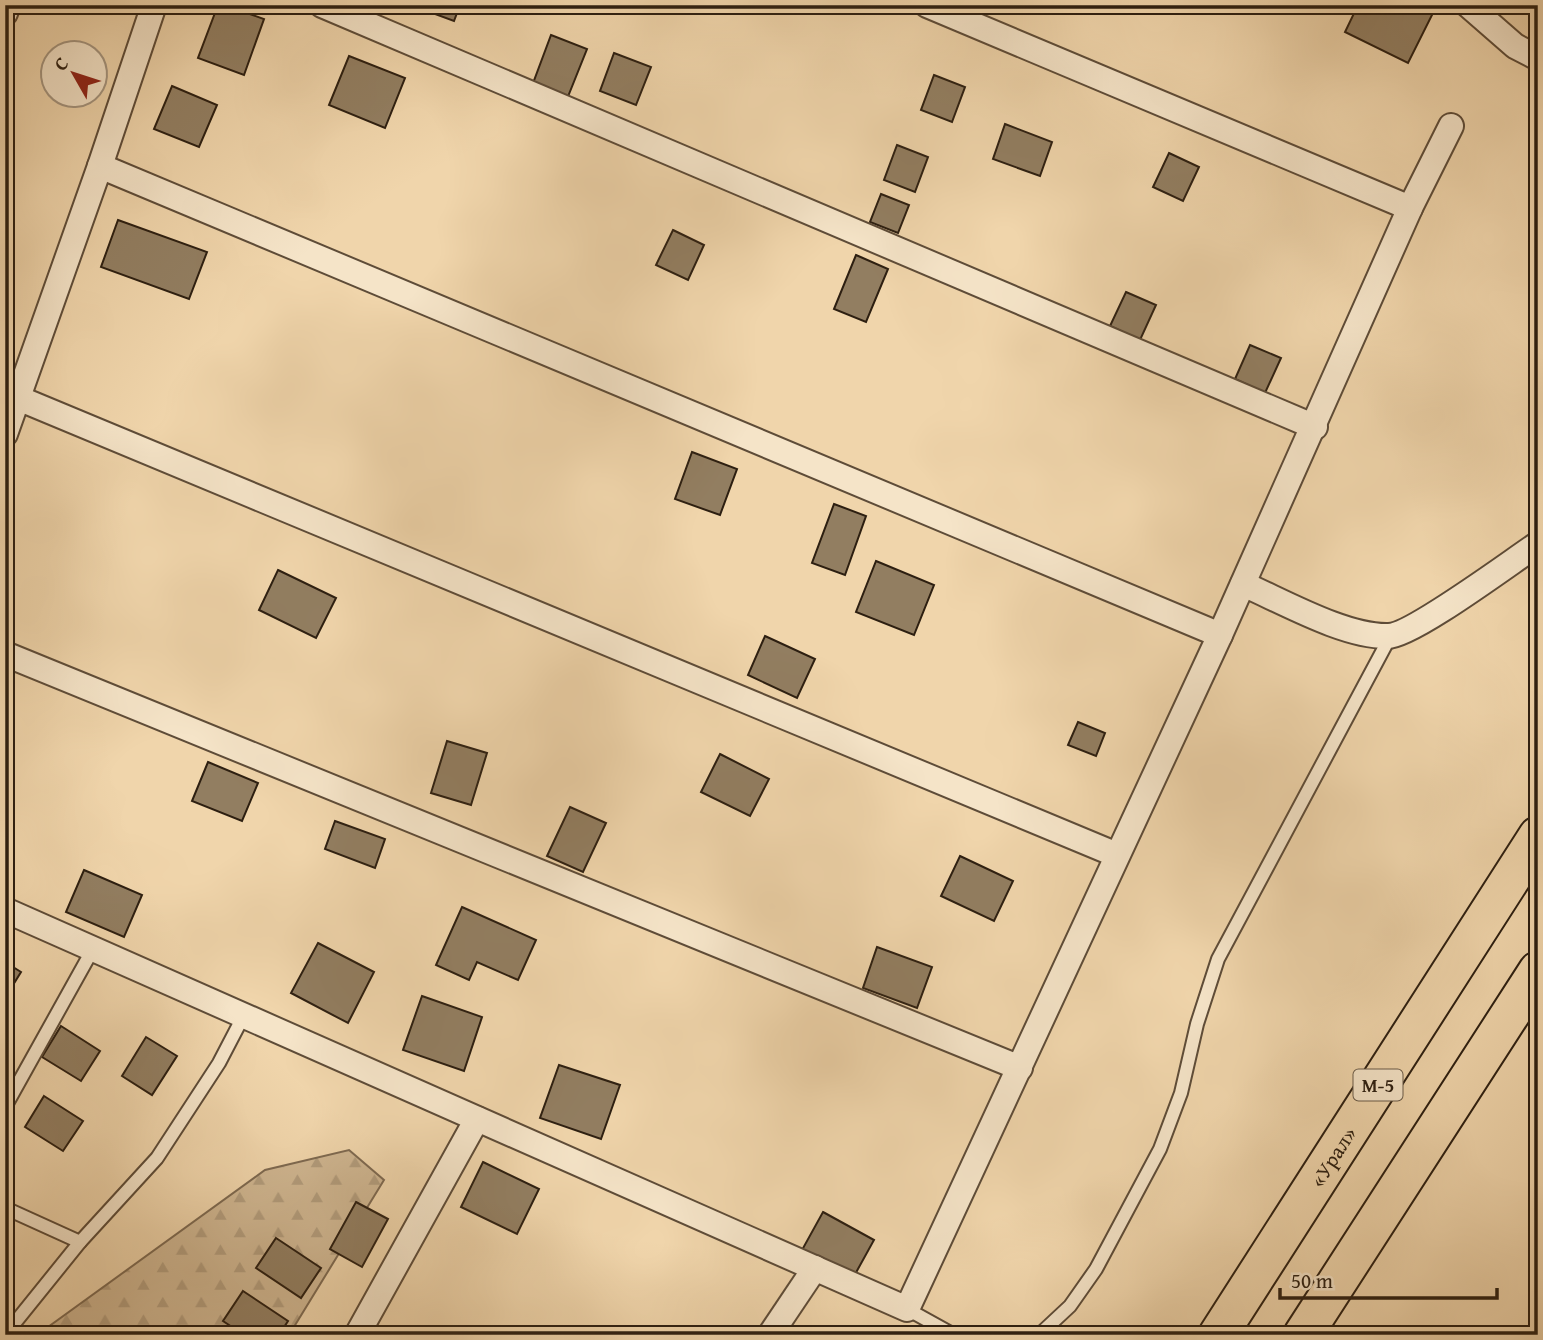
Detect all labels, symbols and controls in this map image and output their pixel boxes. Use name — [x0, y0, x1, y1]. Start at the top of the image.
north arrow — [38, 38, 108, 108]
text: С — [47, 50, 75, 76]
road number: М-5 — [1354, 1070, 1402, 1100]
street label: «Урал» — [1301, 1120, 1363, 1193]
scale bar — [1280, 1256, 1498, 1300]
text: 50 m — [1291, 1265, 1333, 1296]

